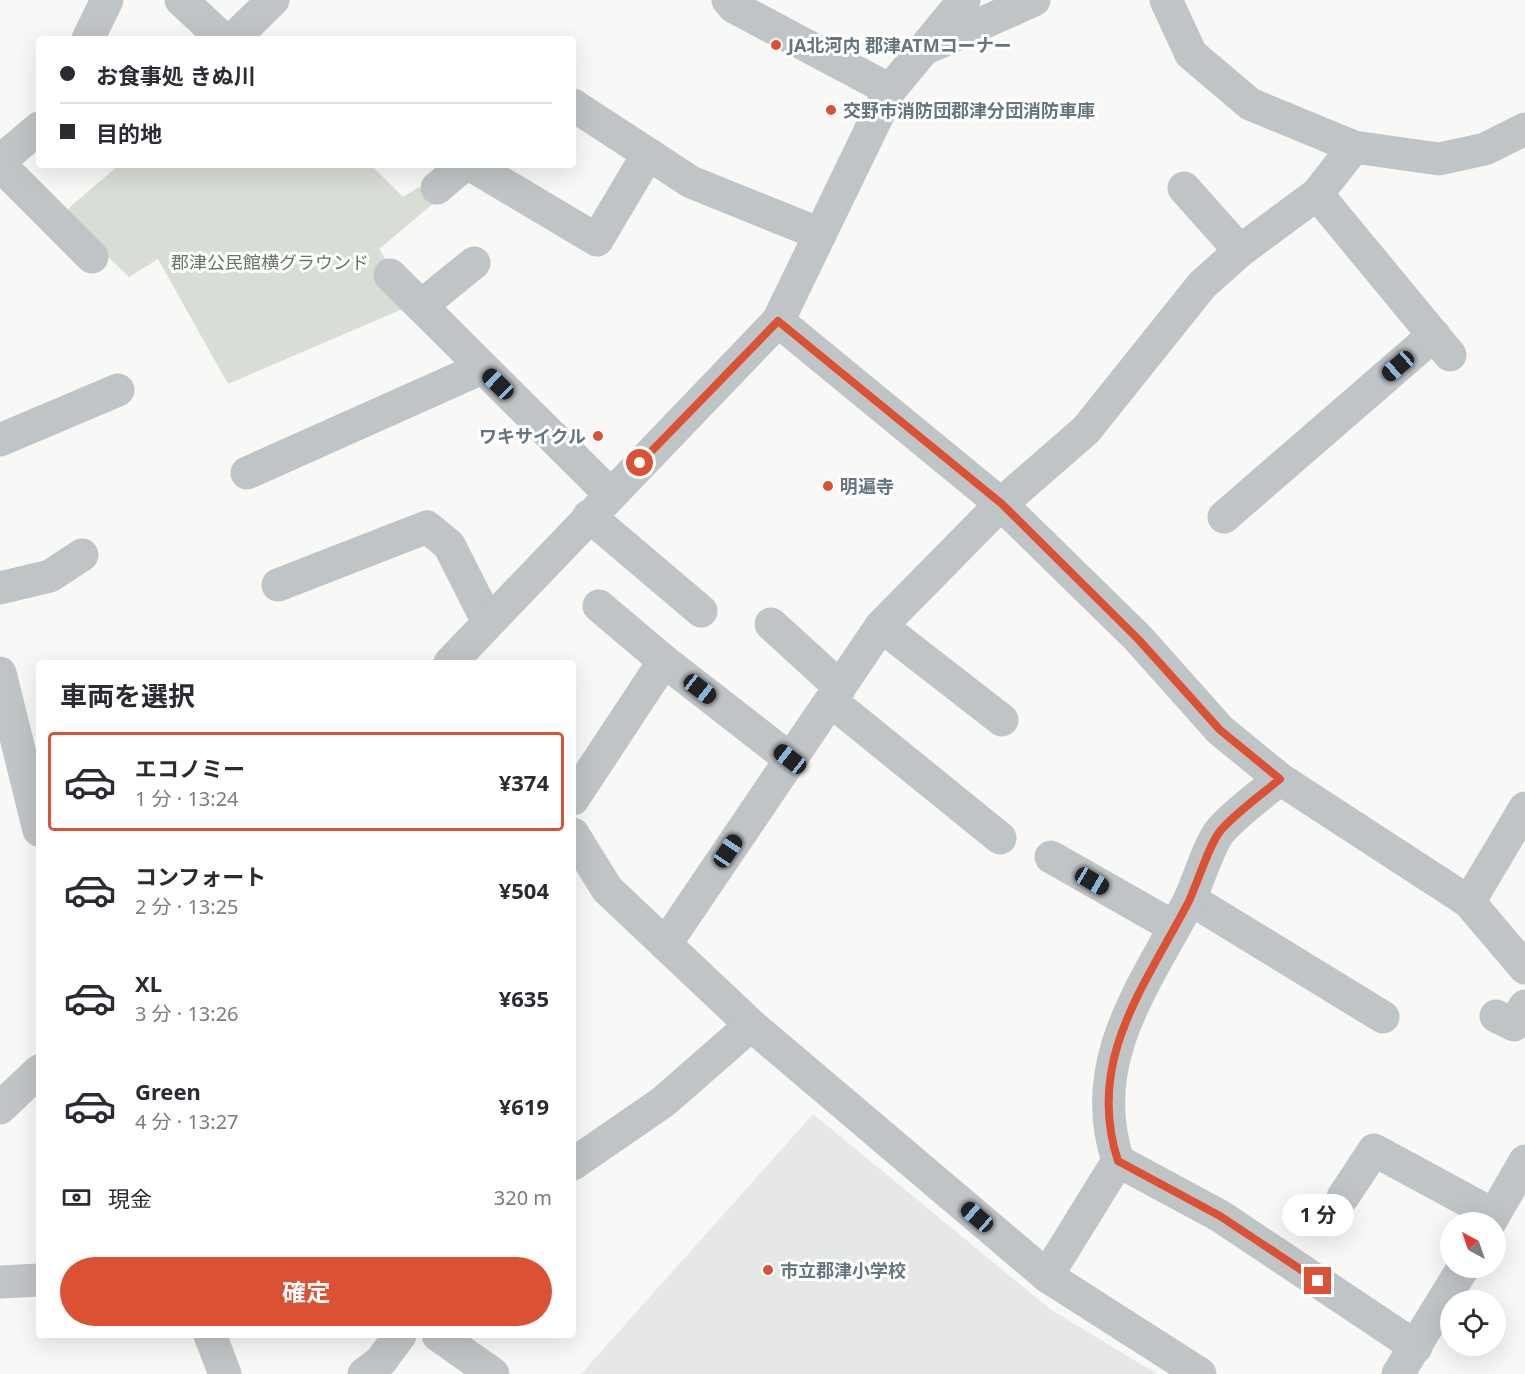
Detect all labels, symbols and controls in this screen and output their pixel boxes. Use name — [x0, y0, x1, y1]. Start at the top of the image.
place label: JA北河内 郡津ATMコーナー — [786, 33, 1012, 57]
marker: JA北河内 郡津ATMコーナー — [769, 38, 783, 52]
text: お食事処 きぬ川 — [96, 60, 256, 90]
place label: 交野市消防団郡津分団消防車庫 — [843, 98, 1095, 122]
marker: 交野市消防団郡津分団消防車庫 — [824, 103, 838, 117]
text: 目的地 — [96, 118, 162, 148]
park label: 郡津公民館横グラウンド — [171, 250, 369, 274]
car — [1379, 347, 1417, 385]
car — [479, 365, 517, 403]
place label: ワキサイクル — [479, 424, 586, 448]
marker: ワキサイクル — [591, 429, 605, 443]
route start — [626, 449, 653, 476]
place label: 明遍寺 — [840, 474, 894, 498]
marker: 明遍寺 — [821, 479, 835, 493]
car — [680, 671, 720, 707]
text: 車両を選択 — [60, 677, 195, 714]
car — [770, 741, 810, 777]
text: エコノミー — [135, 753, 245, 783]
icon: car — [63, 755, 117, 809]
text: ¥374 — [499, 767, 549, 797]
text: 1 分 · 13:24 — [135, 785, 239, 812]
car — [710, 831, 746, 871]
text: コンフォート — [135, 861, 266, 891]
icon: car — [63, 863, 117, 917]
car — [1072, 864, 1112, 898]
text: ¥504 — [499, 875, 549, 905]
text: 2 分 · 13:25 — [135, 893, 239, 920]
text: XL — [135, 968, 162, 998]
icon: car — [63, 971, 117, 1025]
text: ¥635 — [499, 983, 549, 1013]
text: 3 分 · 13:26 — [135, 1000, 239, 1027]
text: Green — [135, 1076, 201, 1106]
icon: car — [63, 1079, 117, 1133]
text: ¥619 — [499, 1091, 549, 1121]
text: 4 分 · 13:27 — [135, 1108, 239, 1135]
icon: cash — [60, 1181, 93, 1214]
text: 現金 — [108, 1183, 152, 1213]
text: 320 m — [494, 1184, 552, 1211]
callout: 1 分 — [1282, 1194, 1354, 1236]
car — [958, 1198, 996, 1236]
text: 1 分 — [1300, 1201, 1336, 1228]
north arrow — [1440, 1212, 1506, 1278]
map controls — [1440, 1212, 1506, 1356]
button: 確定 — [60, 1257, 552, 1326]
place label: 市立郡津小学校 — [780, 1258, 906, 1282]
marker: 市立郡津小学校 — [761, 1263, 775, 1277]
route end — [1304, 1267, 1331, 1294]
button: locate — [1440, 1290, 1506, 1356]

